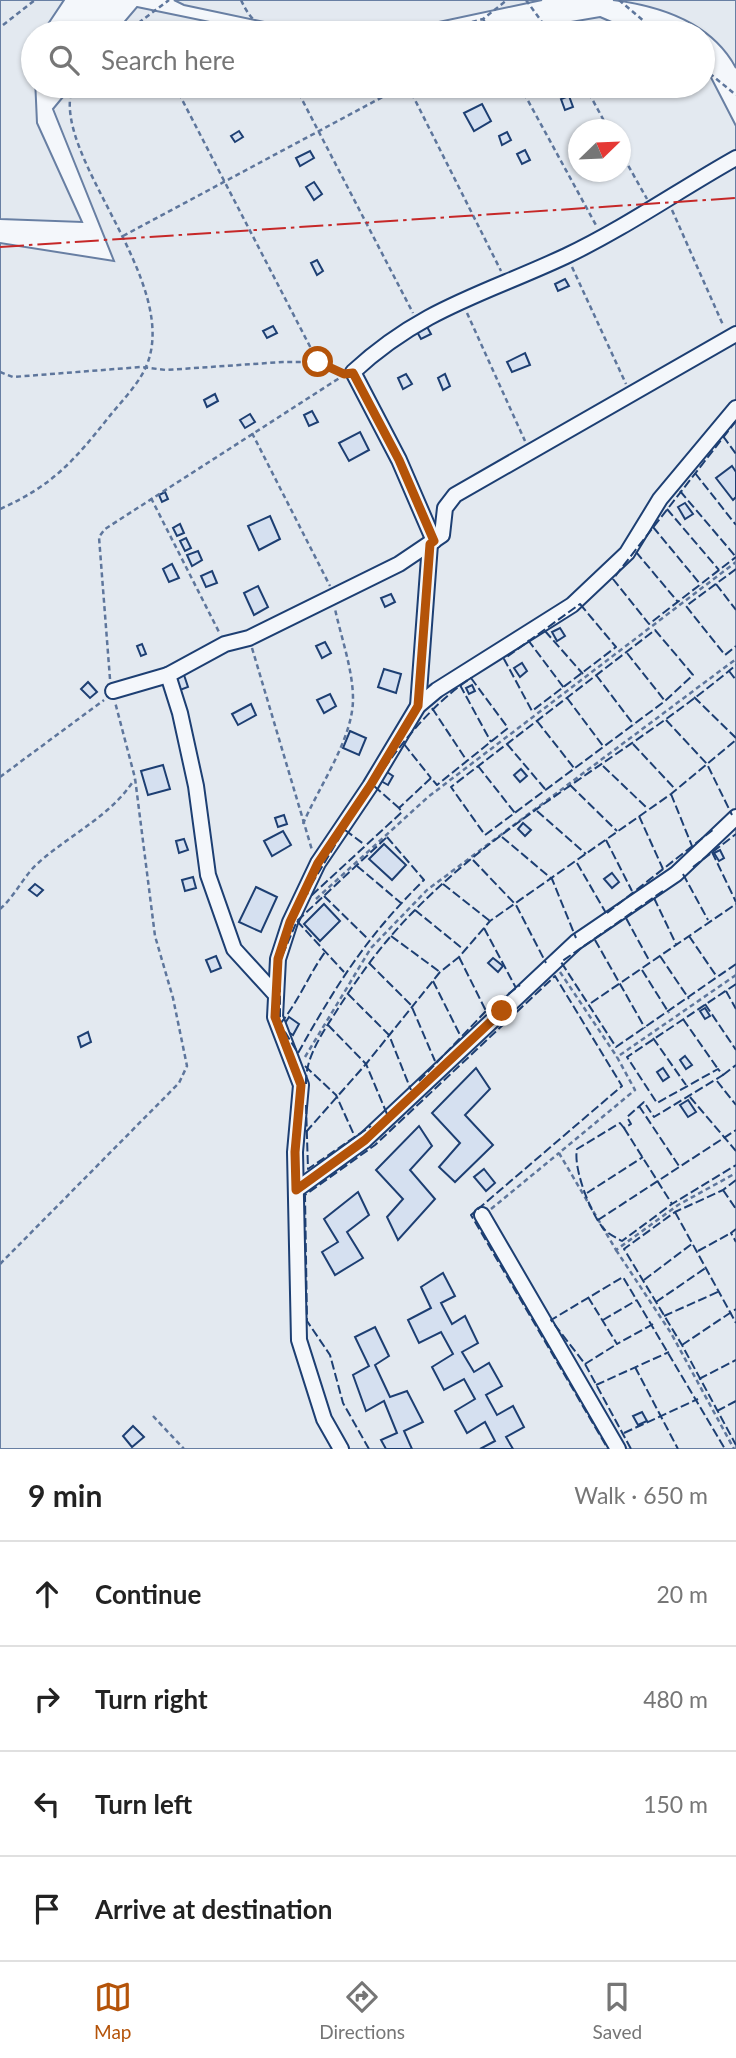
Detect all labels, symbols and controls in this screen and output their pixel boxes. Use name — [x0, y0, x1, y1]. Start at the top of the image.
search box — [21, 21, 715, 98]
icon: search — [45, 41, 83, 79]
text: Search here — [101, 44, 235, 76]
north arrow — [568, 119, 631, 182]
route start — [302, 346, 333, 377]
route end — [486, 995, 517, 1026]
text: 9 min — [28, 1477, 102, 1513]
text: Walk · 650 m — [574, 1481, 708, 1509]
icon: ahead — [28, 1575, 66, 1613]
text: Continue — [95, 1578, 201, 1610]
text: 20 m — [657, 1580, 708, 1608]
icon: right — [28, 1680, 66, 1718]
text: Turn right — [95, 1683, 208, 1715]
text: 480 m — [643, 1685, 708, 1713]
icon: left — [28, 1785, 66, 1823]
text: Turn left — [95, 1788, 192, 1820]
text: 150 m — [643, 1790, 708, 1818]
icon: arrive — [28, 1890, 66, 1928]
text: Arrive at destination — [95, 1893, 332, 1925]
tab: Map — [94, 1978, 132, 2043]
tab: Directions — [319, 1978, 405, 2043]
tab: Saved — [593, 1978, 642, 2043]

